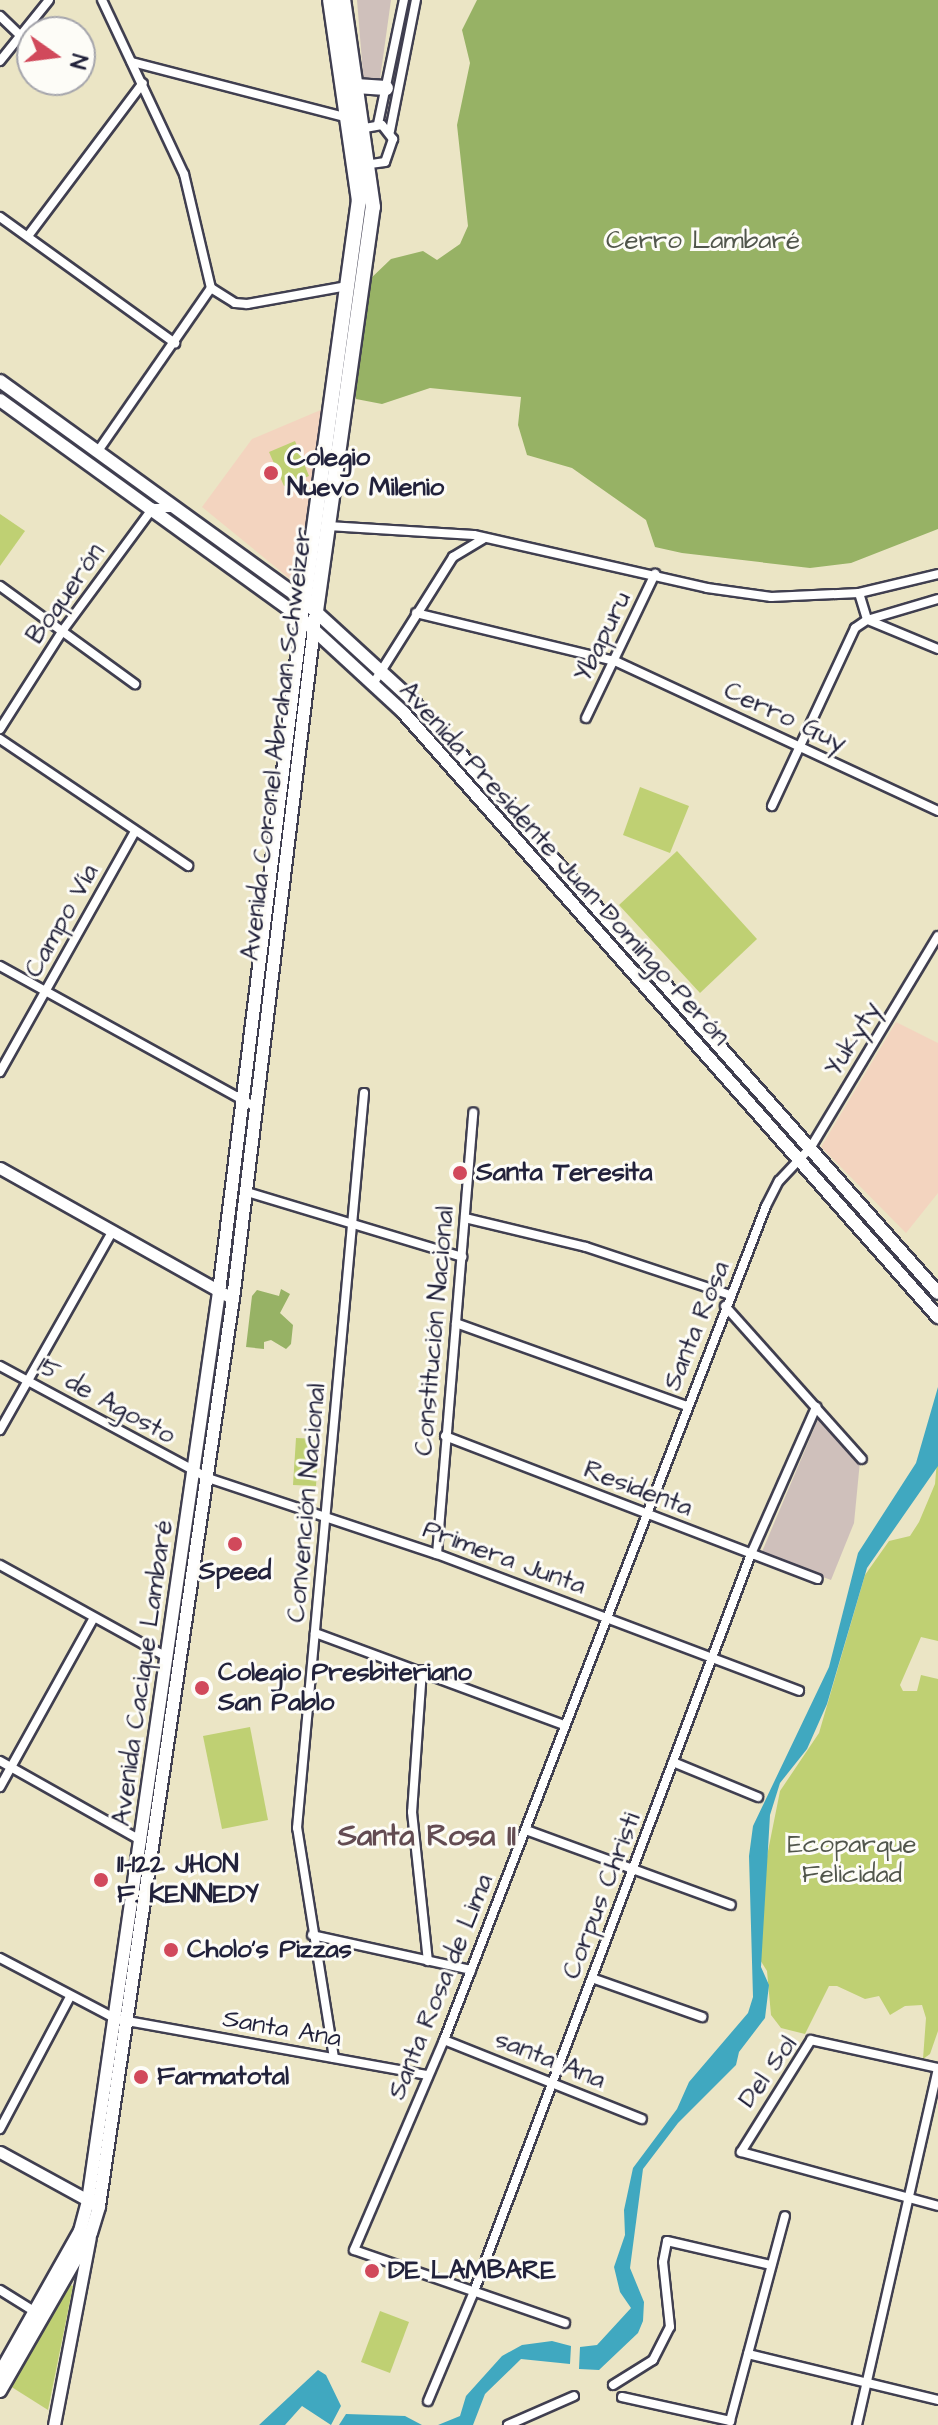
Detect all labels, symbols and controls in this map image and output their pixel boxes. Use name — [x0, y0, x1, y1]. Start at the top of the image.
north arrow — [16, 16, 96, 96]
text: N — [61, 51, 95, 72]
park label: Cerro Lambaré — [606, 225, 800, 257]
place label: Colegio Nuevo Milenio — [287, 442, 444, 504]
marker: Colegio Nuevo Milenio — [262, 464, 280, 482]
street label: Avenida Coronel Abrahan Schweizer — [235, 526, 319, 962]
street label: Boquerón — [20, 538, 112, 650]
street label: Ybapuru — [568, 587, 638, 687]
street label: Cerro Guy — [719, 675, 851, 759]
street label: Avenida Presidente Juan Domingo Perón — [392, 676, 736, 1052]
street label: Campo Vía — [18, 859, 106, 983]
street label: Yukyty — [818, 996, 888, 1082]
place label: Santa Teresita — [476, 1157, 652, 1189]
marker: Santa Teresita — [451, 1164, 469, 1182]
street label: Constitución Nacional — [409, 1205, 461, 1457]
street label: Santa Rosa — [657, 1257, 737, 1395]
street label: 15 de Agosto — [32, 1350, 180, 1452]
street label: Convención Nacional — [281, 1382, 333, 1624]
street label: Residenta — [579, 1454, 697, 1524]
street label: Primera Junta — [418, 1514, 590, 1602]
street label: Avenida Cacique Lambaré — [106, 1518, 180, 1828]
marker: Speed — [226, 1535, 244, 1553]
place label: Speed — [199, 1556, 271, 1588]
place label: Colegio Presbiteriano San Pablo — [218, 1657, 472, 1718]
marker: Colegio Presbiteriano San Pablo — [193, 1679, 211, 1697]
street label: Corpus Christi — [556, 1808, 648, 1984]
district label: Santa Rosa II — [338, 1818, 516, 1854]
park label: Ecoparque Felicidad — [787, 1829, 917, 1890]
place label: 11-122 JHON F. KENNEDY — [117, 1849, 259, 1910]
street label: Santa Rosa de Lima — [382, 1870, 500, 2104]
marker: 11-122 JHON F. KENNEDY — [92, 1871, 110, 1889]
place label: Cholo's Pizzas — [187, 1934, 352, 1966]
marker: Cholo's Pizzas — [162, 1941, 180, 1959]
street label: Santa Ana — [220, 2003, 344, 2055]
street label: santa Ana — [490, 2024, 610, 2096]
street label: Del Sol — [732, 2030, 804, 2114]
place label: Farmatotal — [157, 2061, 289, 2093]
marker: Farmatotal — [132, 2068, 150, 2086]
place label: DE LAMBARE — [388, 2255, 556, 2287]
marker: DE LAMBARE — [363, 2262, 381, 2280]

